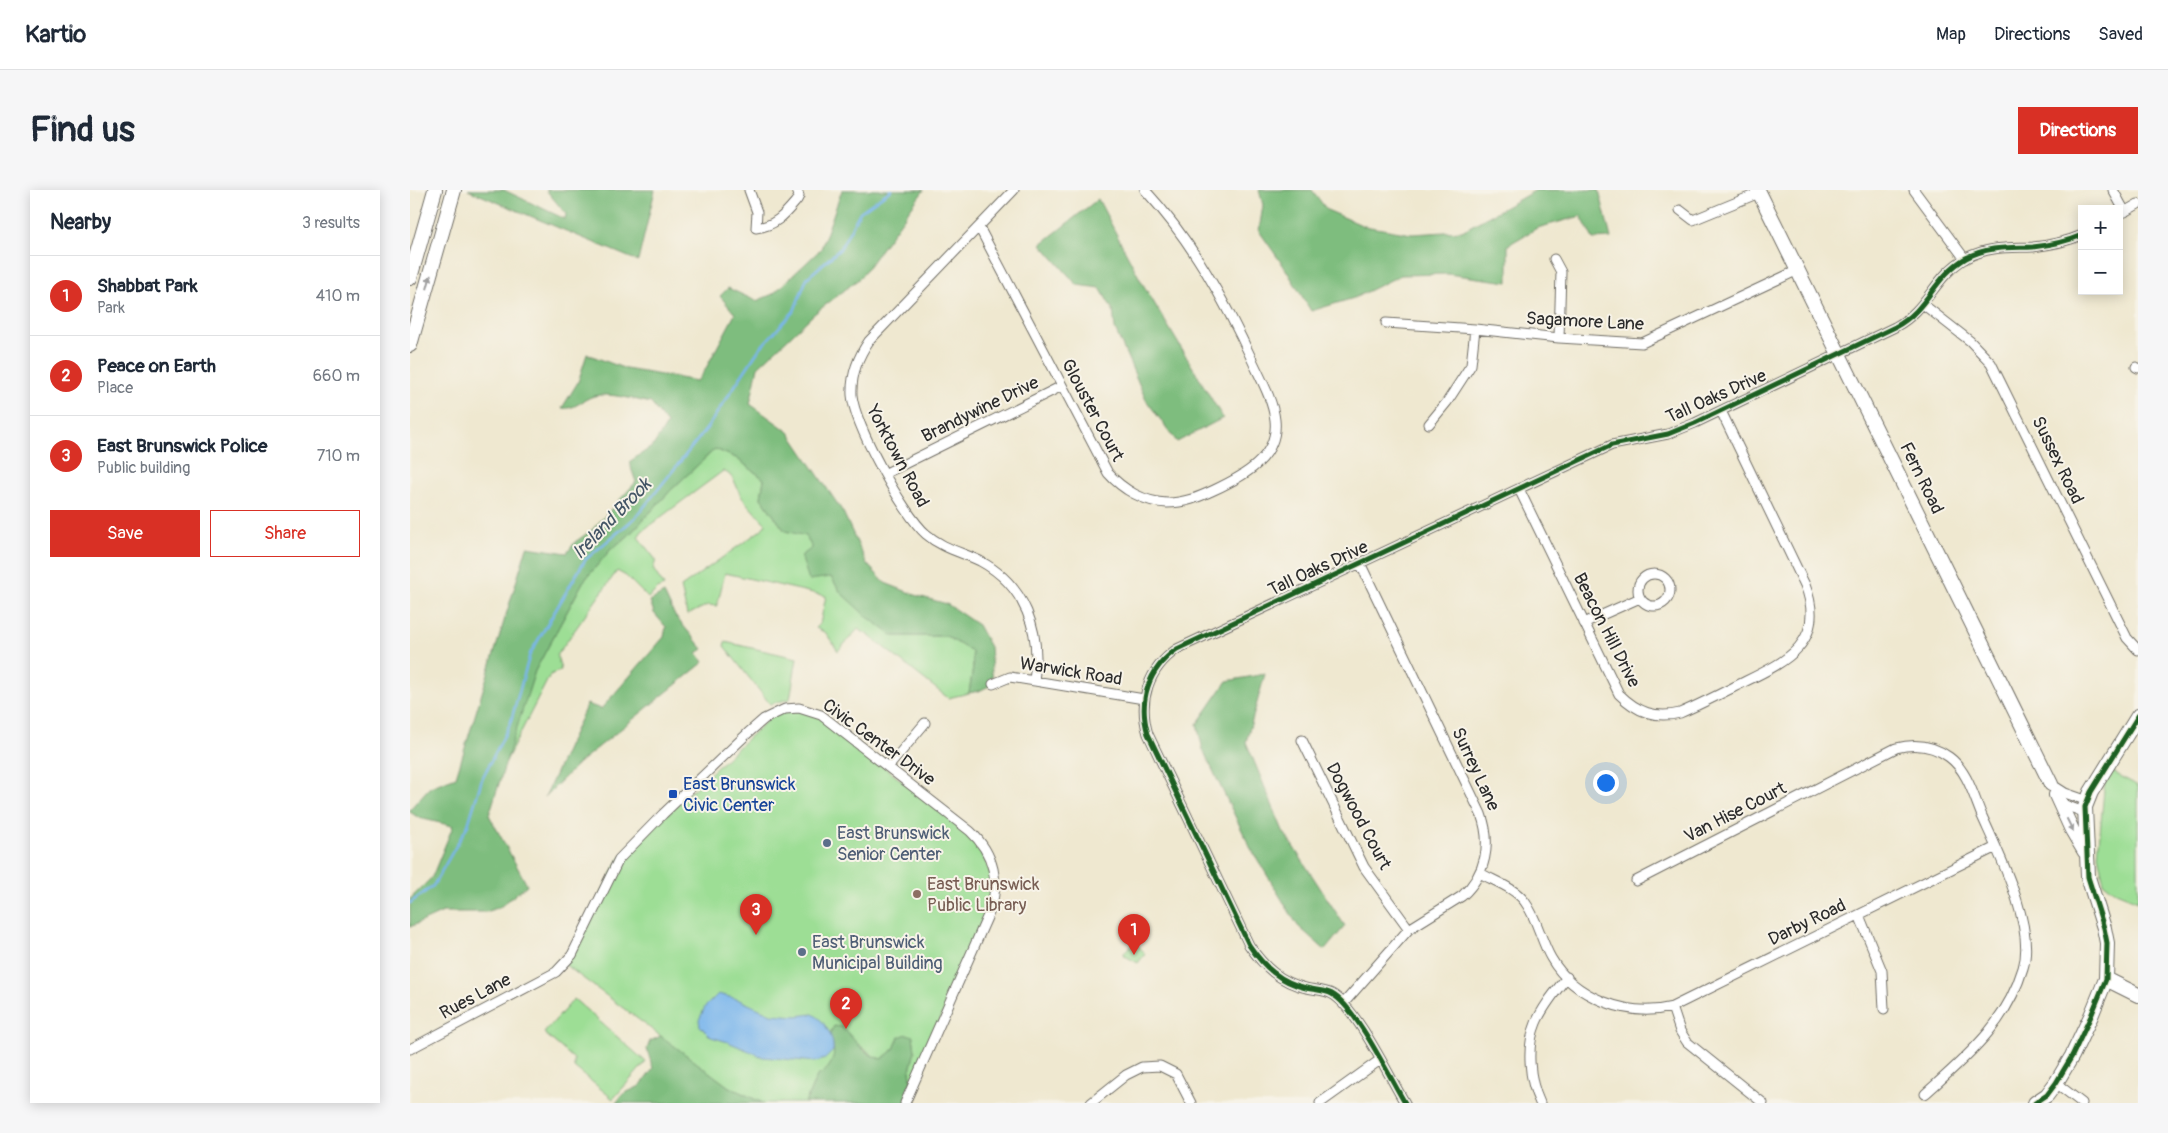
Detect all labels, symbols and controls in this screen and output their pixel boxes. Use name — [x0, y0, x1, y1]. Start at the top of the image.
text: Kartio — [25, 20, 86, 49]
text: Map — [1936, 23, 1966, 46]
text: Directions — [1994, 23, 2070, 46]
text: Saved — [2098, 23, 2143, 46]
button: Directions — [2018, 107, 2138, 154]
text: Find us — [30, 108, 135, 152]
map controls — [2078, 205, 2123, 295]
button: + — [2078, 205, 2123, 250]
text: Nearby — [50, 209, 111, 236]
text: 3 results — [302, 213, 360, 233]
button: − — [2078, 250, 2123, 295]
text: Shabbat Park — [97, 274, 198, 298]
one-way arrow — [425, 274, 433, 289]
text: 1 — [63, 286, 69, 306]
text: 410 m — [316, 286, 360, 306]
text: Park — [97, 298, 125, 318]
street label: Sagamore Lane — [1526, 307, 1645, 336]
text: Peace on Earth — [97, 354, 216, 378]
street label: Glouster Court — [1056, 355, 1130, 466]
street label: Tall Oaks Drive — [1662, 364, 1770, 429]
text: 2 — [62, 366, 70, 386]
text: 660 m — [313, 366, 360, 386]
street label: Brandywine Drive — [918, 371, 1043, 448]
text: Place — [97, 378, 133, 398]
street label: Yorktown Road — [860, 400, 934, 511]
street label: Sussex Road — [2026, 413, 2089, 508]
text: East Brunswick Police — [97, 434, 267, 458]
street label: Fern Road — [1894, 439, 1949, 518]
text: 3 — [62, 446, 70, 466]
text: 710 m — [317, 446, 360, 466]
text: Public building — [97, 458, 190, 478]
water label: Ireland Brook — [567, 472, 658, 564]
button: Save — [50, 510, 200, 557]
button: Share — [210, 510, 360, 557]
street label: Tall Oaks Drive — [1265, 535, 1372, 602]
street label: Beacon Hill Drive — [1568, 569, 1645, 692]
street label: Warwick Road — [1018, 652, 1124, 691]
street label: Civic Center Drive — [818, 694, 940, 791]
street label: Surrey Lane — [1446, 724, 1505, 815]
street label: Dogwood Court — [1321, 759, 1397, 874]
your location — [1593, 770, 1619, 796]
place label: East Brunswick Civic Center — [683, 773, 796, 817]
street label: Van Hise Court — [1680, 777, 1791, 848]
marker: East Brunswick Civic Center — [667, 788, 679, 800]
one-way arrow — [2066, 818, 2074, 832]
place label: East Brunswick Senior Center — [837, 822, 950, 866]
marker: East Brunswick Senior Center — [821, 837, 833, 849]
place label: East Brunswick Public Library — [927, 873, 1040, 917]
marker: East Brunswick Public Library — [911, 888, 923, 900]
pin: 3 — [740, 894, 772, 935]
street label: Darby Road — [1765, 894, 1850, 951]
pin: 1 — [1118, 914, 1150, 955]
place label: East Brunswick Municipal Building — [812, 931, 943, 975]
marker: East Brunswick Municipal Building — [796, 946, 808, 958]
street label: Rues Lane — [436, 968, 515, 1025]
pin: 2 — [830, 988, 862, 1029]

